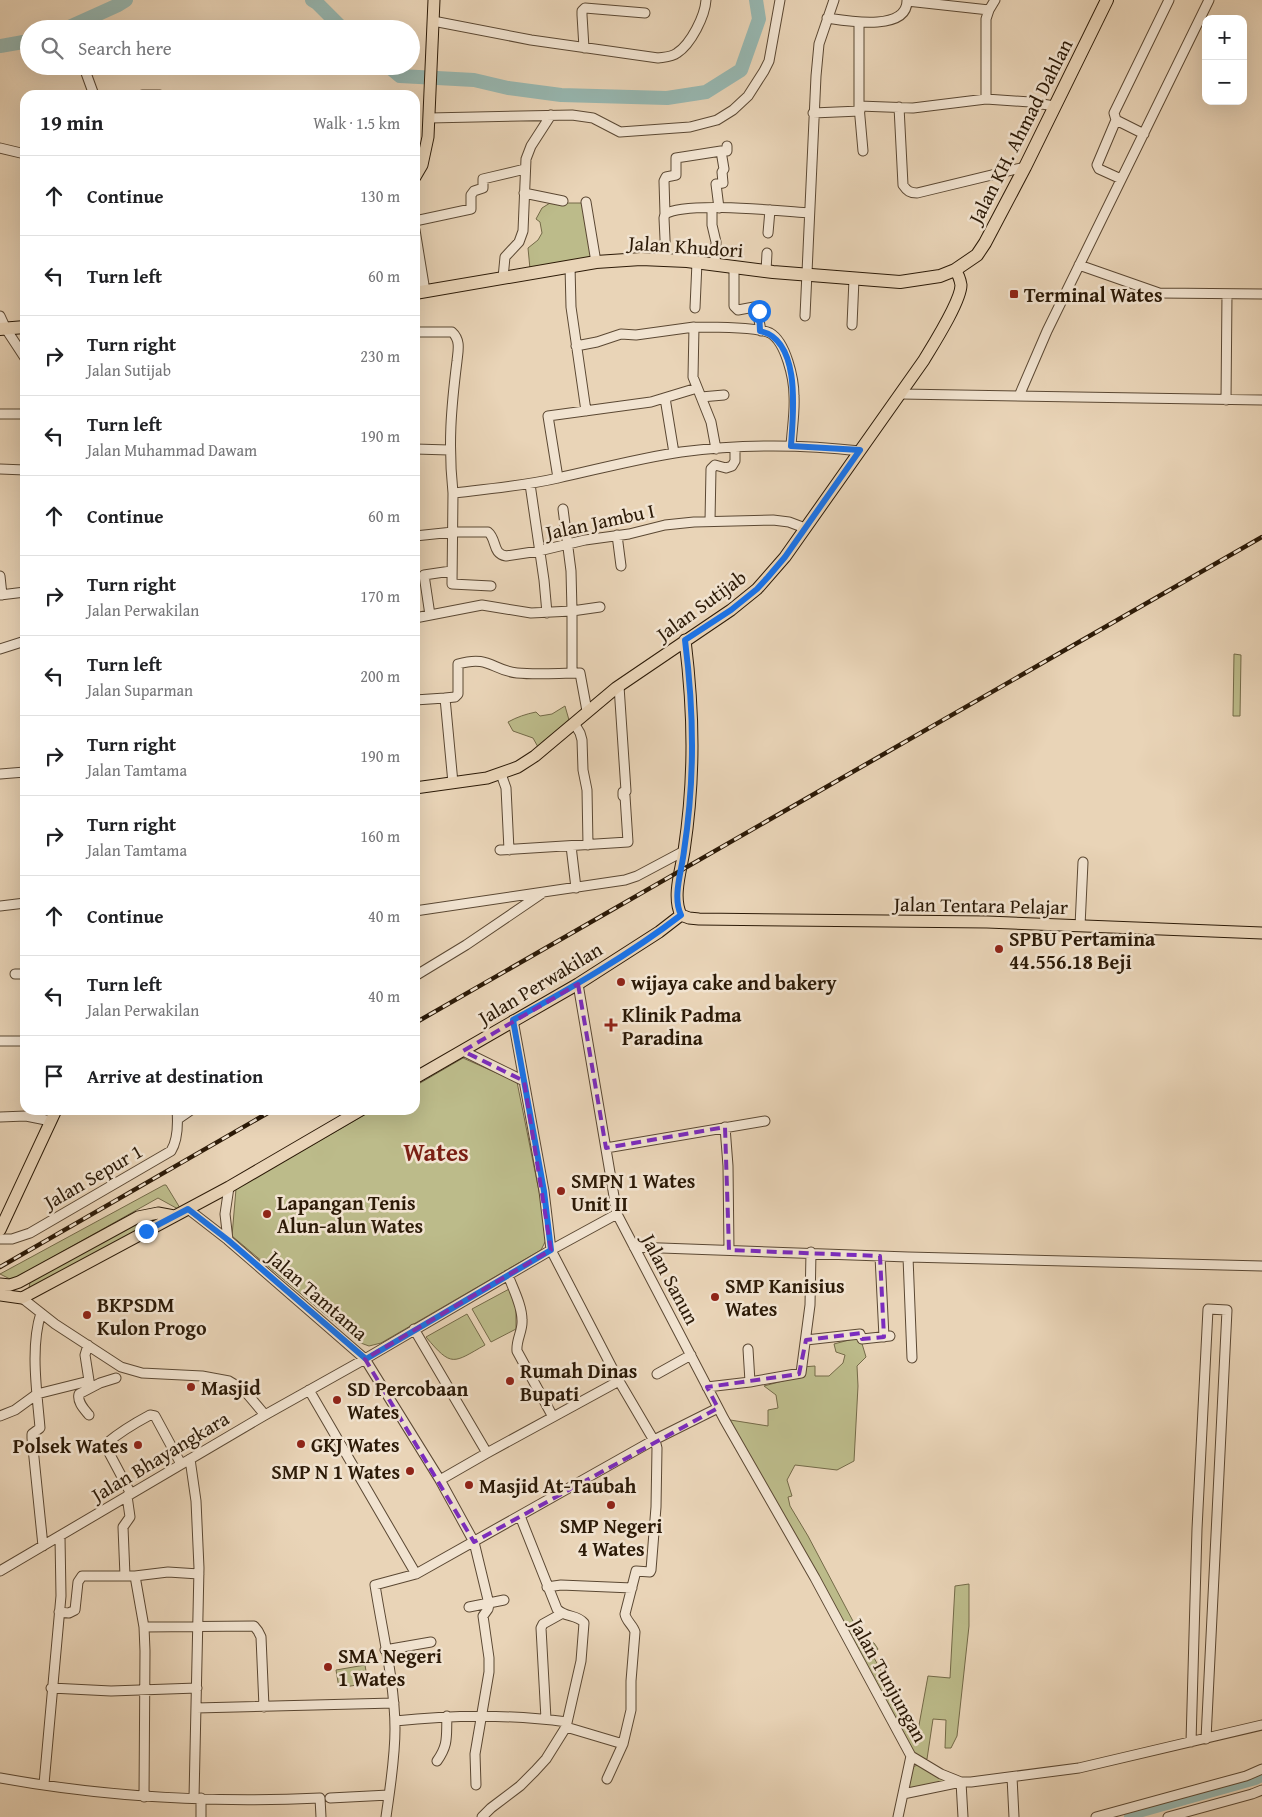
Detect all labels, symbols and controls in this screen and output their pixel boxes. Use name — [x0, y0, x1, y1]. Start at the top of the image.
map controls — [1202, 15, 1247, 105]
button: + — [1202, 15, 1247, 60]
search box — [20, 20, 420, 75]
street label: Jalan KH. Ahmad Dahlan — [959, 33, 1079, 231]
icon: search — [38, 34, 66, 62]
text: Search here — [78, 34, 172, 62]
button: − — [1202, 60, 1247, 105]
text: 19 min — [40, 107, 103, 138]
text: Walk · 1.5 km — [313, 111, 400, 135]
icon: ahead — [40, 182, 68, 210]
text: Continue — [87, 182, 164, 210]
text: 130 m — [360, 184, 400, 208]
street label: Jalan Khudori — [625, 227, 745, 265]
icon: left — [40, 262, 68, 290]
text: Turn left — [87, 262, 162, 290]
text: 60 m — [368, 264, 400, 288]
place label: Terminal Wates — [1024, 280, 1163, 309]
marker: Terminal Wates — [1008, 288, 1020, 300]
route start — [748, 300, 771, 323]
text: Turn right — [87, 330, 176, 358]
icon: right — [40, 342, 68, 370]
text: 230 m — [360, 344, 400, 368]
text: Jalan Sutijab — [87, 358, 171, 382]
text: Turn left — [87, 410, 162, 438]
icon: left — [40, 422, 68, 450]
text: 190 m — [360, 424, 400, 448]
text: Jalan Muhammad Dawam — [87, 438, 257, 462]
street label: Jalan Jambu I — [540, 495, 657, 547]
icon: ahead — [40, 502, 68, 530]
text: Continue — [87, 502, 164, 530]
text: 60 m — [368, 504, 400, 528]
street label: Jalan Sutijab — [648, 562, 752, 649]
text: Turn right — [87, 570, 176, 598]
icon: right — [40, 582, 68, 610]
text: 170 m — [360, 584, 400, 608]
text: Jalan Perwakilan — [87, 598, 199, 622]
text: Turn left — [87, 650, 162, 678]
icon: left — [40, 662, 68, 690]
text: 200 m — [360, 664, 400, 688]
text: Jalan Suparman — [87, 678, 193, 702]
text: Turn right — [87, 730, 176, 758]
icon: right — [40, 742, 68, 770]
text: 190 m — [360, 744, 400, 768]
text: Jalan Tamtama — [87, 758, 187, 782]
text: Turn right — [87, 810, 176, 838]
icon: right — [40, 822, 68, 850]
text: 160 m — [360, 824, 400, 848]
text: Jalan Tamtama — [87, 838, 187, 862]
street label: Jalan Tentara Pelajar — [891, 889, 1068, 921]
icon: ahead — [40, 902, 68, 930]
text: Continue — [87, 902, 164, 930]
text: 40 m — [368, 904, 400, 928]
place label: SPBU Pertamina 44.556.18 Beji — [1009, 924, 1156, 976]
street label: Jalan Perwakilan — [470, 934, 608, 1033]
marker: SPBU Pertamina 44.556.18 Beji — [993, 943, 1005, 955]
place label: wijaya cake and bakery — [631, 968, 837, 997]
text: Turn left — [87, 970, 162, 998]
marker: wijaya cake and bakery — [615, 976, 627, 988]
icon: left — [40, 982, 68, 1010]
text: 40 m — [368, 984, 400, 1008]
text: Jalan Perwakilan — [87, 998, 199, 1022]
place label: Klinik Padma Paradina — [622, 1000, 742, 1052]
marker: Klinik Padma Paradina — [604, 1018, 618, 1032]
icon: arrive — [40, 1062, 68, 1090]
text: Arrive at destination — [87, 1062, 263, 1090]
district label: Wates — [403, 1134, 469, 1170]
street label: Jalan Sepur 1 — [36, 1136, 148, 1217]
place label: SMPN 1 Wates Unit II — [571, 1166, 695, 1218]
marker: SMPN 1 Wates Unit II — [555, 1185, 567, 1197]
place label: Lapangan Tenis Alun-alun Wates — [277, 1188, 423, 1240]
marker: Lapangan Tenis Alun-alun Wates — [261, 1208, 273, 1220]
route end — [135, 1220, 158, 1243]
street label: Jalan Sanun — [634, 1226, 707, 1329]
street label: Jalan Tamtama — [259, 1241, 375, 1347]
place label: SMP Kanisius Wates — [725, 1271, 845, 1323]
place label: BKPSDM Kulon Progo — [97, 1290, 207, 1342]
marker: SMP Kanisius Wates — [709, 1291, 721, 1303]
marker: BKPSDM Kulon Progo — [81, 1309, 93, 1321]
place label: Rumah Dinas Bupati — [520, 1356, 637, 1408]
place label: Masjid — [201, 1373, 261, 1402]
place label: SD Percobaan Wates — [347, 1374, 469, 1426]
marker: Rumah Dinas Bupati — [504, 1375, 516, 1387]
marker: Masjid — [185, 1381, 197, 1393]
marker: SD Percobaan Wates — [331, 1394, 343, 1406]
street label: Jalan Bhayangkara — [83, 1403, 235, 1510]
place label: GKJ Wates — [311, 1430, 400, 1459]
place label: Polsek Wates — [13, 1431, 128, 1460]
marker: GKJ Wates — [295, 1438, 307, 1450]
marker: Polsek Wates — [132, 1439, 144, 1451]
place label: SMP N 1 Wates — [271, 1457, 400, 1486]
marker: SMP N 1 Wates — [404, 1465, 416, 1477]
place label: Masjid At-Taubah — [479, 1471, 637, 1500]
marker: Masjid At-Taubah — [463, 1479, 475, 1491]
marker: SMP Negeri 4 Wates — [605, 1499, 617, 1511]
place label: SMP Negeri 4 Wates — [560, 1511, 662, 1563]
street label: Jalan Tunjungan — [841, 1610, 935, 1747]
place label: SMA Negeri 1 Wates — [338, 1641, 442, 1693]
marker: SMA Negeri 1 Wates — [322, 1661, 334, 1673]

